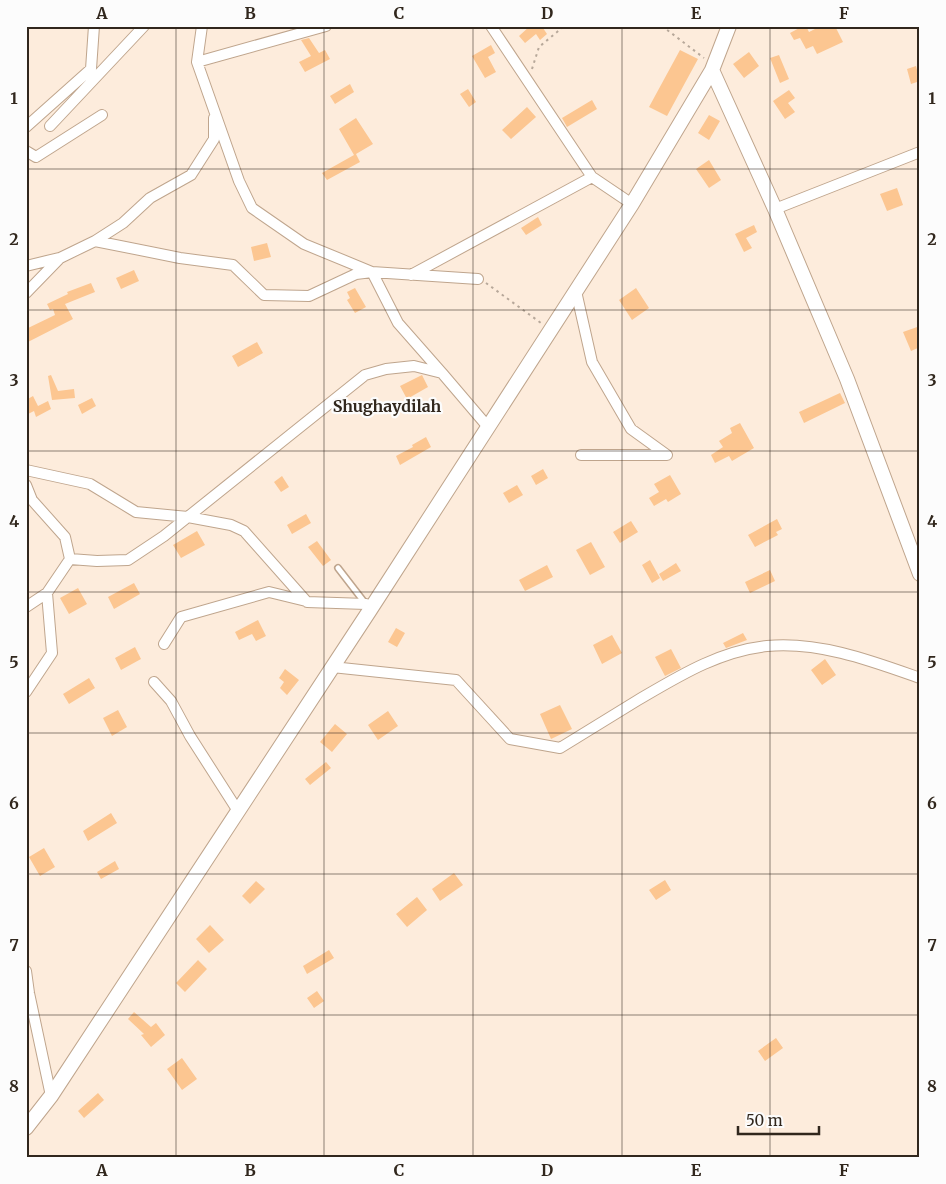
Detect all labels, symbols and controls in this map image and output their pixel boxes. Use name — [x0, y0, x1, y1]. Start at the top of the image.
text: A — [95, 3, 108, 23]
text: B — [244, 3, 256, 23]
text: C — [394, 3, 404, 23]
text: D — [541, 3, 553, 23]
text: E — [691, 3, 702, 23]
text: F — [839, 3, 849, 23]
text: 1 — [10, 88, 18, 108]
text: 1 — [928, 88, 936, 108]
text: 2 — [9, 229, 19, 249]
text: 2 — [927, 229, 937, 249]
text: 3 — [9, 370, 19, 390]
text: 3 — [927, 370, 937, 390]
district label: Shughaydilah — [333, 396, 442, 416]
text: 4 — [9, 511, 19, 531]
text: 4 — [927, 511, 937, 531]
text: 5 — [9, 652, 19, 672]
text: 5 — [927, 652, 937, 672]
text: 6 — [9, 793, 19, 813]
text: 6 — [927, 793, 937, 813]
text: 7 — [9, 935, 19, 955]
text: 7 — [927, 935, 937, 955]
text: 8 — [9, 1076, 19, 1096]
text: 8 — [927, 1076, 937, 1096]
scale bar — [738, 1104, 820, 1136]
text: 50 m — [746, 1111, 783, 1130]
text: A — [95, 1160, 108, 1180]
text: B — [244, 1160, 256, 1180]
text: C — [394, 1160, 404, 1180]
text: D — [541, 1160, 553, 1180]
text: E — [691, 1160, 702, 1180]
text: F — [839, 1160, 849, 1180]

